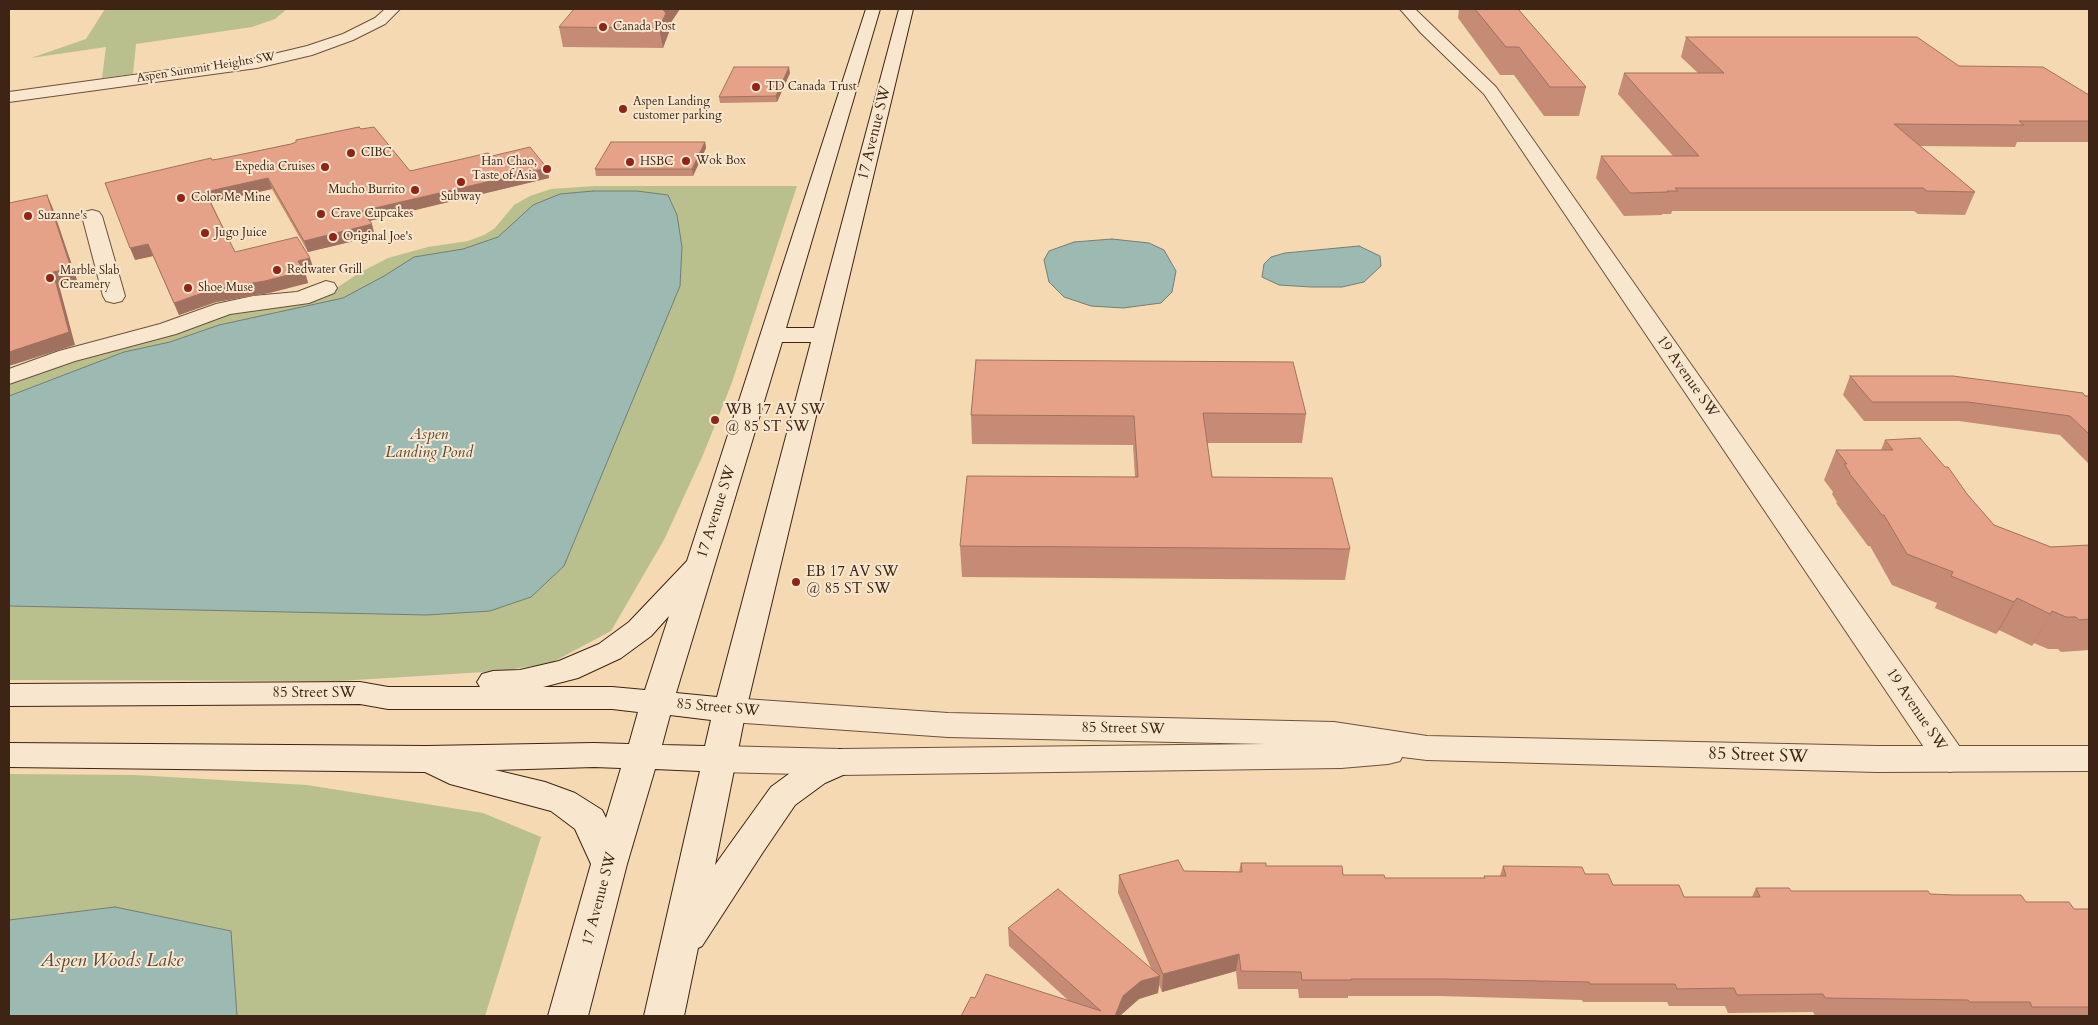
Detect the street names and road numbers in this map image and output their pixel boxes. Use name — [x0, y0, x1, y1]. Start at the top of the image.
street label: Aspen Summit Heights SW — [136, 50, 276, 86]
street label: 17 Avenue SW — [855, 84, 895, 182]
street label: 19 Avenue SW — [1652, 332, 1722, 422]
street label: 17 Avenue SW — [694, 463, 740, 561]
street label: 19 Avenue SW — [1882, 665, 1950, 755]
street label: 85 Street SW — [272, 685, 356, 703]
street label: 85 Street SW — [676, 695, 760, 721]
street label: 85 Street SW — [1081, 719, 1165, 739]
street label: 85 Street SW — [1707, 743, 1809, 769]
street label: 17 Avenue SW — [579, 850, 621, 948]

